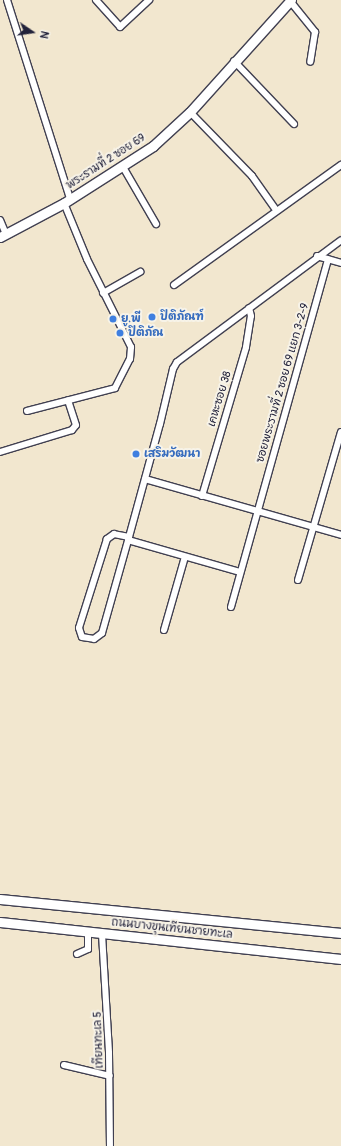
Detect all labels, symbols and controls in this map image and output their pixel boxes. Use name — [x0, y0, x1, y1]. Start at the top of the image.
north arrow — [12, 12, 52, 52]
text: N — [37, 30, 51, 40]
street label: พระรามที่ 2 ซอย 69 — [64, 131, 148, 193]
street label: ซอยพระรามที่ 2 ซอย 69 แยก 3-2-9 — [254, 302, 312, 464]
place label: ปิติภัณฑ์ — [160, 310, 204, 324]
place label: ยู.พี — [121, 312, 141, 326]
marker: ปิติภัณฑ์ — [147, 312, 157, 322]
marker: ยู.พี — [108, 314, 118, 324]
place label: ปิติภัณ — [128, 326, 163, 340]
marker: ปิติภัณ — [115, 328, 125, 338]
street label: เคหะซอย 38 — [205, 370, 235, 428]
place label: เสริมวัฒนา — [144, 447, 200, 461]
marker: เสริมวัฒนา — [131, 449, 141, 459]
street label: ถนนบางขุนเทียนชายทะเล — [111, 916, 233, 942]
street label: เทียนทะเล 5 — [91, 1011, 107, 1069]

